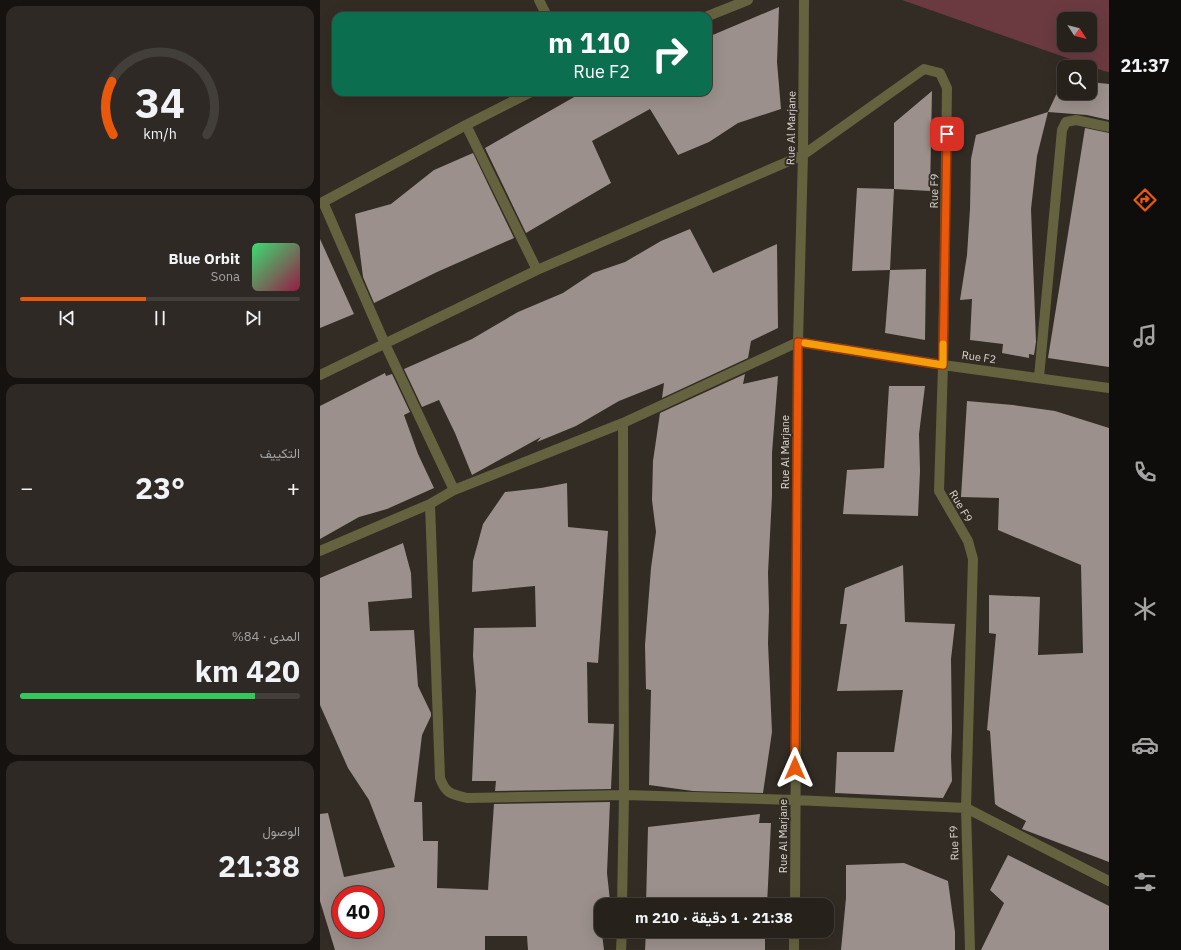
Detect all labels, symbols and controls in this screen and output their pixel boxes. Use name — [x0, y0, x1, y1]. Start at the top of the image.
north arrow — [1057, 12, 1097, 52]
map controls — [1057, 12, 1097, 100]
text: 110 m — [548, 24, 630, 61]
icon: right — [644, 28, 696, 80]
text: 21:37 — [1120, 54, 1170, 77]
text: Rue F2 — [573, 60, 630, 83]
button: search — [1057, 60, 1097, 100]
text: 34 — [135, 75, 185, 129]
street label: Rue Al Marjane — [783, 91, 799, 165]
pin — [930, 117, 964, 151]
icon: arrive — [936, 123, 958, 145]
text: km/h — [143, 124, 177, 143]
street label: Rue F9 — [927, 174, 941, 208]
icon: directions — [1131, 186, 1159, 214]
text: Blue Orbit — [169, 249, 240, 268]
text: Sona — [211, 268, 240, 285]
icon: previous — [56, 307, 78, 329]
icon: pause — [149, 307, 171, 329]
icon: next — [242, 307, 264, 329]
icon: music — [1131, 322, 1159, 350]
street label: Rue F2 — [961, 348, 997, 366]
street label: Rue Al Marjane — [778, 415, 792, 489]
text: التكييف — [260, 445, 300, 462]
icon: phone — [1131, 458, 1159, 486]
text: 23° — [135, 468, 185, 507]
text: − — [20, 473, 33, 502]
text: + — [287, 473, 300, 502]
street label: Rue F9 — [946, 487, 976, 525]
icon: climate — [1131, 595, 1159, 623]
text: المدى · 84% — [232, 628, 300, 645]
text: 420 km — [195, 651, 300, 690]
icon: car — [1131, 731, 1159, 759]
position arrow — [774, 747, 816, 789]
street label: Rue Al Marjane — [776, 799, 790, 873]
text: الوصول — [262, 823, 300, 840]
street label: Rue F9 — [946, 825, 962, 861]
text: 21:38 — [218, 846, 300, 885]
icon: filters — [1131, 868, 1159, 896]
speed limit sign: 40 — [332, 886, 384, 938]
text: 21:38 · 1 دقيقة · 210 m — [635, 908, 793, 927]

